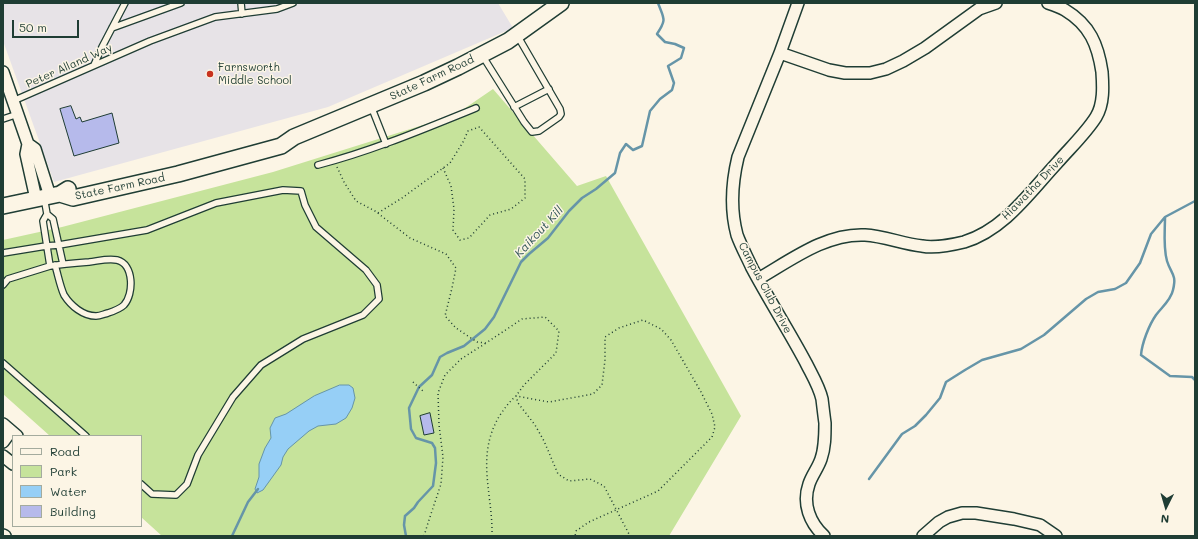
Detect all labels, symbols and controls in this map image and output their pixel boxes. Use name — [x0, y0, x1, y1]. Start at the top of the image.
scale bar — [14, 12, 81, 38]
text: 50 m — [19, 19, 47, 35]
street label: Peter Alland Way — [24, 41, 114, 91]
street label: State Farm Road — [388, 53, 476, 103]
place label: Farnsworth Middle School — [218, 61, 292, 87]
marker: Farnsworth Middle School — [205, 69, 215, 79]
street label: Hiawatha Drive — [999, 153, 1067, 223]
street label: State Farm Road — [74, 171, 166, 203]
water label: Kaikout Kill — [512, 203, 566, 261]
street label: Campus Club Drive — [735, 240, 795, 336]
legend — [12, 435, 142, 527]
text: Road — [50, 443, 80, 459]
text: Park — [50, 463, 77, 479]
text: Water — [50, 483, 87, 499]
north arrow — [1146, 487, 1186, 527]
text: Building — [50, 503, 96, 519]
text: N — [1160, 512, 1170, 527]

